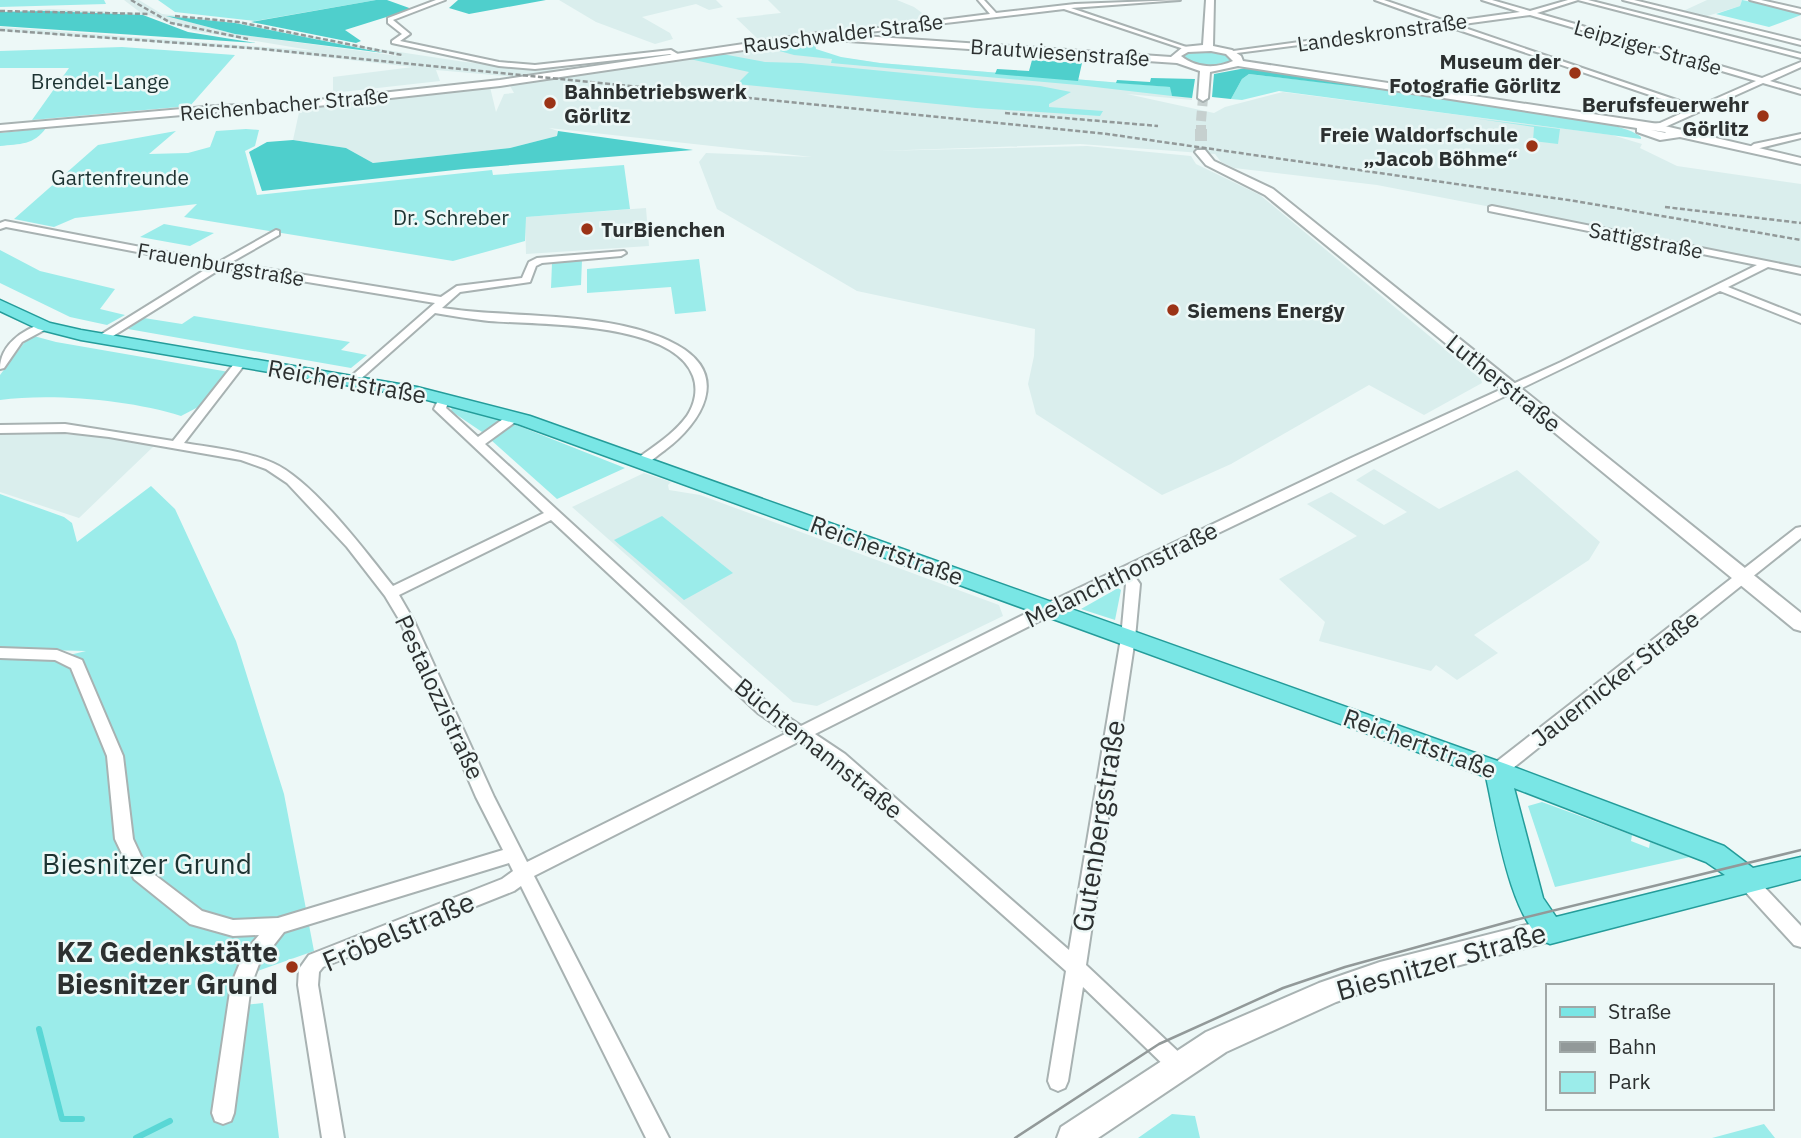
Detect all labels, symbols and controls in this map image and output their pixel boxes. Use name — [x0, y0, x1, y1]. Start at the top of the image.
street label: Landeskronstraße — [1295, 6, 1469, 58]
street label: Rauschwalder Straße — [741, 7, 945, 59]
street label: Leipziger Straße — [1571, 12, 1725, 82]
street label: Brautwiesenstraße — [969, 32, 1151, 72]
place label: Museum der Fotografie Görlitz — [1389, 47, 1562, 99]
marker: Museum der Fotografie Görlitz — [1567, 65, 1583, 81]
park label: Brendel-Lange — [31, 67, 169, 95]
place label: Bahnbetriebswerk Görlitz — [564, 77, 748, 129]
street label: Reichenbacher Straße — [179, 81, 389, 127]
place label: Berufsfeuerwehr Görlitz — [1582, 90, 1750, 142]
marker: Bahnbetriebswerk Görlitz — [542, 95, 558, 111]
marker: Berufsfeuerwehr Görlitz — [1755, 108, 1771, 124]
place label: Freie Waldorfschule „Jacob Böhme“ — [1320, 120, 1518, 172]
marker: Freie Waldorfschule „Jacob Böhme“ — [1524, 138, 1540, 154]
park label: Gartenfreunde — [51, 163, 189, 191]
park label: Dr. Schreber — [393, 203, 509, 231]
place label: TurBienchen — [601, 215, 725, 243]
street label: Sattigstraße — [1587, 215, 1705, 265]
marker: TurBienchen — [579, 221, 595, 237]
street label: Frauenburgstraße — [135, 236, 307, 292]
place label: Siemens Energy — [1187, 296, 1345, 324]
marker: Siemens Energy — [1165, 302, 1181, 318]
street label: Lutherstraße — [1440, 327, 1568, 439]
street label: Reichertstraße — [265, 351, 429, 411]
street label: Reichertstraße — [806, 508, 968, 592]
street label: Melanchthonstraße — [1019, 513, 1223, 635]
street label: Jauernicker Straße — [1524, 602, 1706, 754]
street label: Pestalozzistraße — [388, 610, 492, 784]
street label: Büchtemannstraße — [728, 670, 910, 826]
street label: Reichertstraße — [1339, 701, 1501, 785]
street label: Gutenbergstraße — [1063, 717, 1133, 935]
park label: Biesnitzer Grund — [42, 845, 252, 882]
street label: Fröbelstraße — [316, 882, 480, 980]
street label: Biesnitzer Straße — [1332, 913, 1550, 1009]
place label: KZ Gedenkstätte Biesnitzer Grund — [56, 933, 278, 1002]
marker: KZ Gedenkstätte Biesnitzer Grund — [284, 959, 300, 975]
legend — [1546, 984, 1773, 1110]
text: Straße — [1608, 997, 1671, 1025]
text: Bahn — [1608, 1032, 1657, 1060]
text: Park — [1608, 1067, 1651, 1095]

